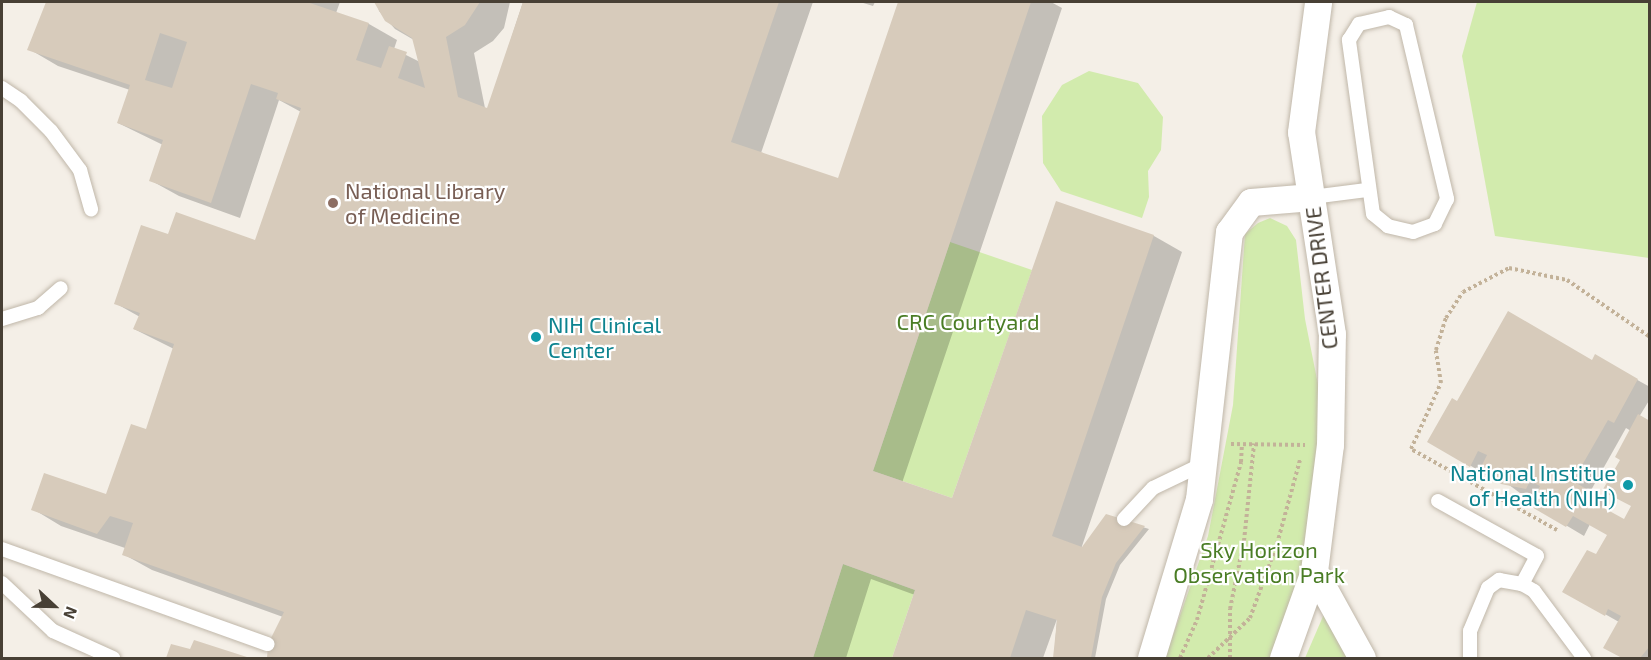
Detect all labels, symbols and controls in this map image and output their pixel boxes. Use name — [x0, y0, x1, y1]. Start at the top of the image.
place label: National Library of Medicine — [345, 177, 506, 228]
marker: National Library of Medicine — [326, 196, 340, 210]
street label: CENTER DRIVE — [1299, 205, 1343, 351]
park label: CRC Courtyard — [896, 309, 1040, 335]
place label: NIH Clinical Center — [548, 311, 661, 362]
marker: NIH Clinical Center — [529, 330, 543, 344]
place label: National Institue of Health (NIH) — [1449, 459, 1616, 511]
marker: National Institue of Health (NIH) — [1621, 478, 1635, 492]
park label: Sky Horizon Observation Park — [1173, 536, 1345, 588]
north arrow — [24, 576, 84, 636]
text: N — [60, 604, 82, 622]

